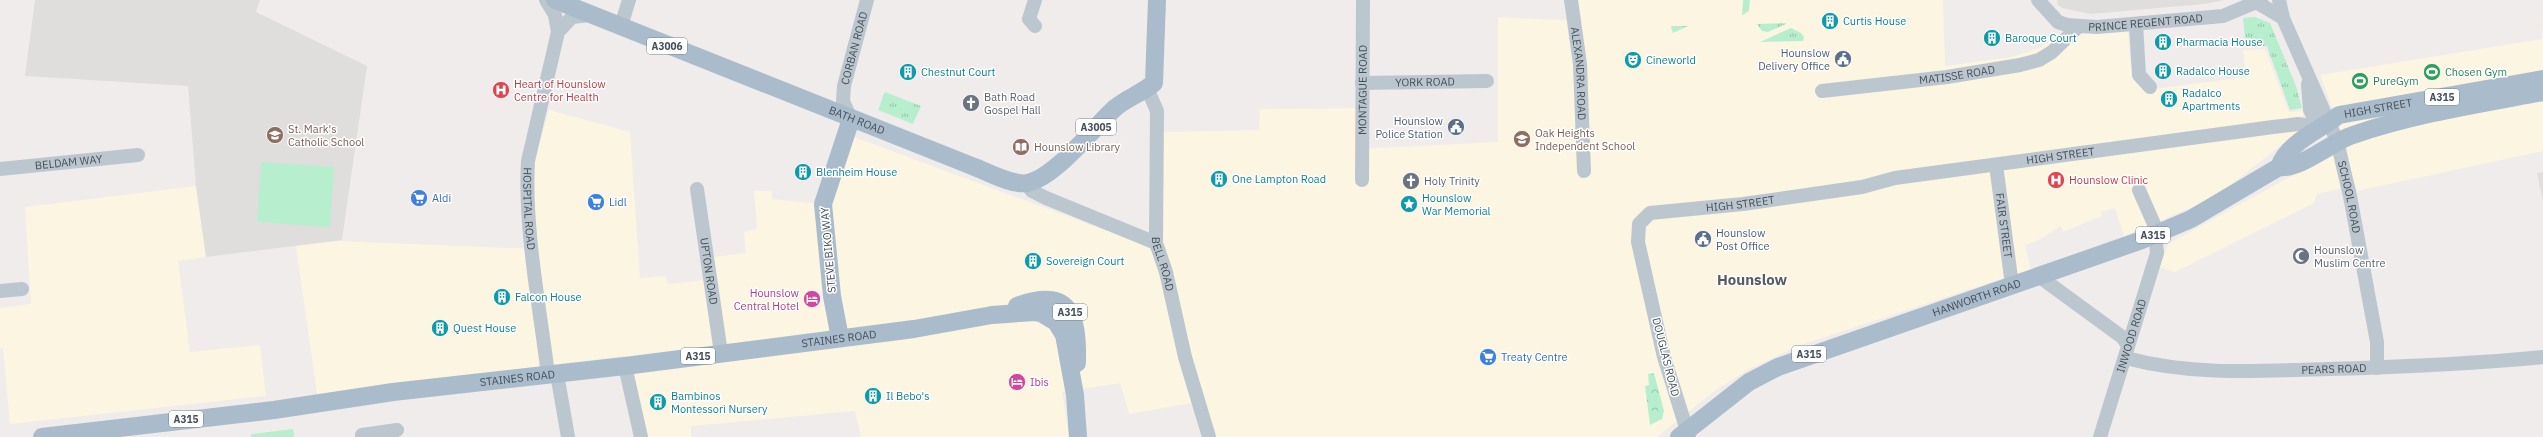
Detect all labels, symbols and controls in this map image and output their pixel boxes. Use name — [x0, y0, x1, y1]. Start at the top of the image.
street label: CORBAN ROAD — [838, 10, 871, 86]
building icon: Curtis House — [1820, 11, 1840, 31]
street label: PRINCE REGENT ROAD — [2088, 11, 2203, 34]
place label: Curtis House — [1843, 14, 1906, 28]
street label: ALEXANDRA ROAD — [1568, 26, 1589, 120]
building icon: Baroque Court — [1982, 28, 2002, 48]
place label: Baroque Court — [2005, 31, 2077, 45]
building icon: Pharmacia House — [2153, 32, 2173, 52]
place label: Pharmacia House — [2176, 35, 2263, 49]
road number: A3006 — [647, 38, 687, 54]
street label: MONTAGUE ROAD — [1355, 45, 1370, 135]
place label: Hounslow Delivery Office — [1758, 46, 1831, 73]
public building icon: Hounslow Delivery Office — [1833, 49, 1853, 69]
theatre icon: Cineworld — [1623, 50, 1643, 70]
place label: Cineworld — [1646, 53, 1696, 67]
building icon: Radalco House — [2153, 61, 2173, 81]
building icon: Chestnut Court — [898, 62, 918, 82]
street label: MATISSE ROAD — [1918, 62, 1996, 87]
sports icon: Chosen Gym — [2422, 62, 2442, 82]
place label: Radalco House — [2176, 64, 2250, 78]
place label: Chestnut Court — [921, 65, 996, 79]
place label: Chosen Gym — [2445, 65, 2507, 79]
sports icon: PureGym — [2350, 71, 2370, 91]
place label: PureGym — [2373, 74, 2419, 88]
street label: YORK ROAD — [1395, 75, 1455, 89]
place label: Heart of Hounslow Centre for Health — [514, 77, 606, 104]
hospital icon: Heart of Hounslow Centre for Health — [491, 80, 511, 100]
place label: Radalco Apartments — [2182, 86, 2240, 113]
building icon: Radalco Apartments — [2159, 89, 2179, 109]
road number: A315 — [2425, 89, 2459, 105]
place label: Bath Road Gospel Hall — [984, 90, 1041, 117]
church icon: Bath Road Gospel Hall — [961, 93, 981, 113]
street label: HIGH STREET — [2343, 95, 2414, 121]
street label: BATH ROAD — [827, 103, 887, 138]
place label: Hounslow Police Station — [1375, 114, 1444, 141]
public building icon: Hounslow Police Station — [1446, 117, 1466, 137]
road number: A3005 — [1076, 119, 1116, 135]
place label: St. Mark's Catholic School — [288, 122, 364, 149]
school or university icon: St. Mark's Catholic School — [265, 125, 285, 145]
place label: Oak Heights Independent School — [1535, 126, 1635, 153]
school or university icon: Oak Heights Independent School — [1512, 129, 1532, 149]
library icon: Hounslow Library — [1011, 137, 1031, 157]
place label: Hounslow Library — [1034, 140, 1121, 154]
street label: HIGH STREET — [2025, 144, 2096, 167]
street label: BELDAM WAY — [34, 152, 104, 172]
street label: SCHOOL ROAD — [2335, 159, 2364, 234]
building icon: Blenheim House — [793, 162, 813, 182]
place label: Blenheim House — [816, 165, 897, 179]
street label: HOSPITAL ROAD — [520, 167, 538, 251]
building icon: One Lampton Road — [1209, 169, 1229, 189]
hospital icon: Hounslow Clinic — [2046, 170, 2066, 190]
church icon: Holy Trinity — [1401, 171, 1421, 191]
place label: One Lampton Road — [1232, 172, 1326, 186]
place label: Hounslow Clinic — [2069, 173, 2149, 187]
place label: Holy Trinity — [1424, 174, 1480, 188]
supermarket icon: Aldi — [409, 188, 429, 208]
place label: Aldi — [432, 191, 451, 205]
place label: Hounslow War Memorial — [1422, 191, 1491, 218]
supermarket icon: Lidl — [586, 192, 606, 212]
street label: HIGH STREET — [1705, 192, 1776, 215]
street label: FAIR STREET — [1993, 192, 2015, 260]
place icon: Hounslow War Memorial — [1399, 194, 1419, 214]
place label: Lidl — [609, 195, 627, 209]
street label: STEVE BIKO WAY — [817, 206, 839, 293]
place label: Hounslow Post Office — [1716, 226, 1769, 253]
road number: A315 — [2136, 227, 2170, 243]
public building icon: Hounslow Post Office — [1693, 229, 1713, 249]
street label: UPTON ROAD — [697, 237, 721, 305]
street label: BELL ROAD — [1149, 237, 1177, 292]
place label: Hounslow Muslim Centre — [2314, 243, 2385, 270]
mosque icon: Hounslow Muslim Centre — [2291, 246, 2311, 266]
building icon: Sovereign Court — [1023, 251, 1043, 271]
place label: Sovereign Court — [1046, 254, 1125, 268]
district label: Hounslow — [1717, 270, 1787, 289]
street label: HANWORTH ROAD — [1931, 276, 2023, 320]
place label: Hounslow Central Hotel — [734, 286, 800, 313]
building icon: Falcon House — [492, 287, 512, 307]
hotel icon: Hounslow Central Hotel — [802, 289, 822, 309]
place label: Falcon House — [515, 290, 582, 304]
street label: INWOOD ROAD — [2113, 297, 2149, 374]
road number: A315 — [1053, 304, 1087, 320]
street label: DOUGLAS ROAD — [1649, 316, 1683, 398]
building icon: Quest House — [430, 318, 450, 338]
place label: Quest House — [453, 321, 516, 335]
street label: STAINES ROAD — [801, 327, 877, 350]
road number: A315 — [1792, 346, 1826, 362]
supermarket icon: Treaty Centre — [1478, 347, 1498, 367]
road number: A315 — [681, 348, 715, 364]
place label: Treaty Centre — [1501, 350, 1568, 364]
street label: PEARS ROAD — [2301, 361, 2367, 377]
street label: STAINES ROAD — [479, 367, 556, 389]
hotel icon: Ibis — [1007, 372, 1027, 392]
place label: Ibis — [1030, 375, 1049, 389]
building icon: Il Bebo's — [863, 386, 883, 406]
place label: Bambinos Montessori Nursery — [671, 389, 768, 416]
place label: Il Bebo's — [886, 389, 930, 403]
building icon: Bambinos Montessori Nursery — [648, 392, 668, 412]
road number: A315 — [169, 411, 203, 427]

